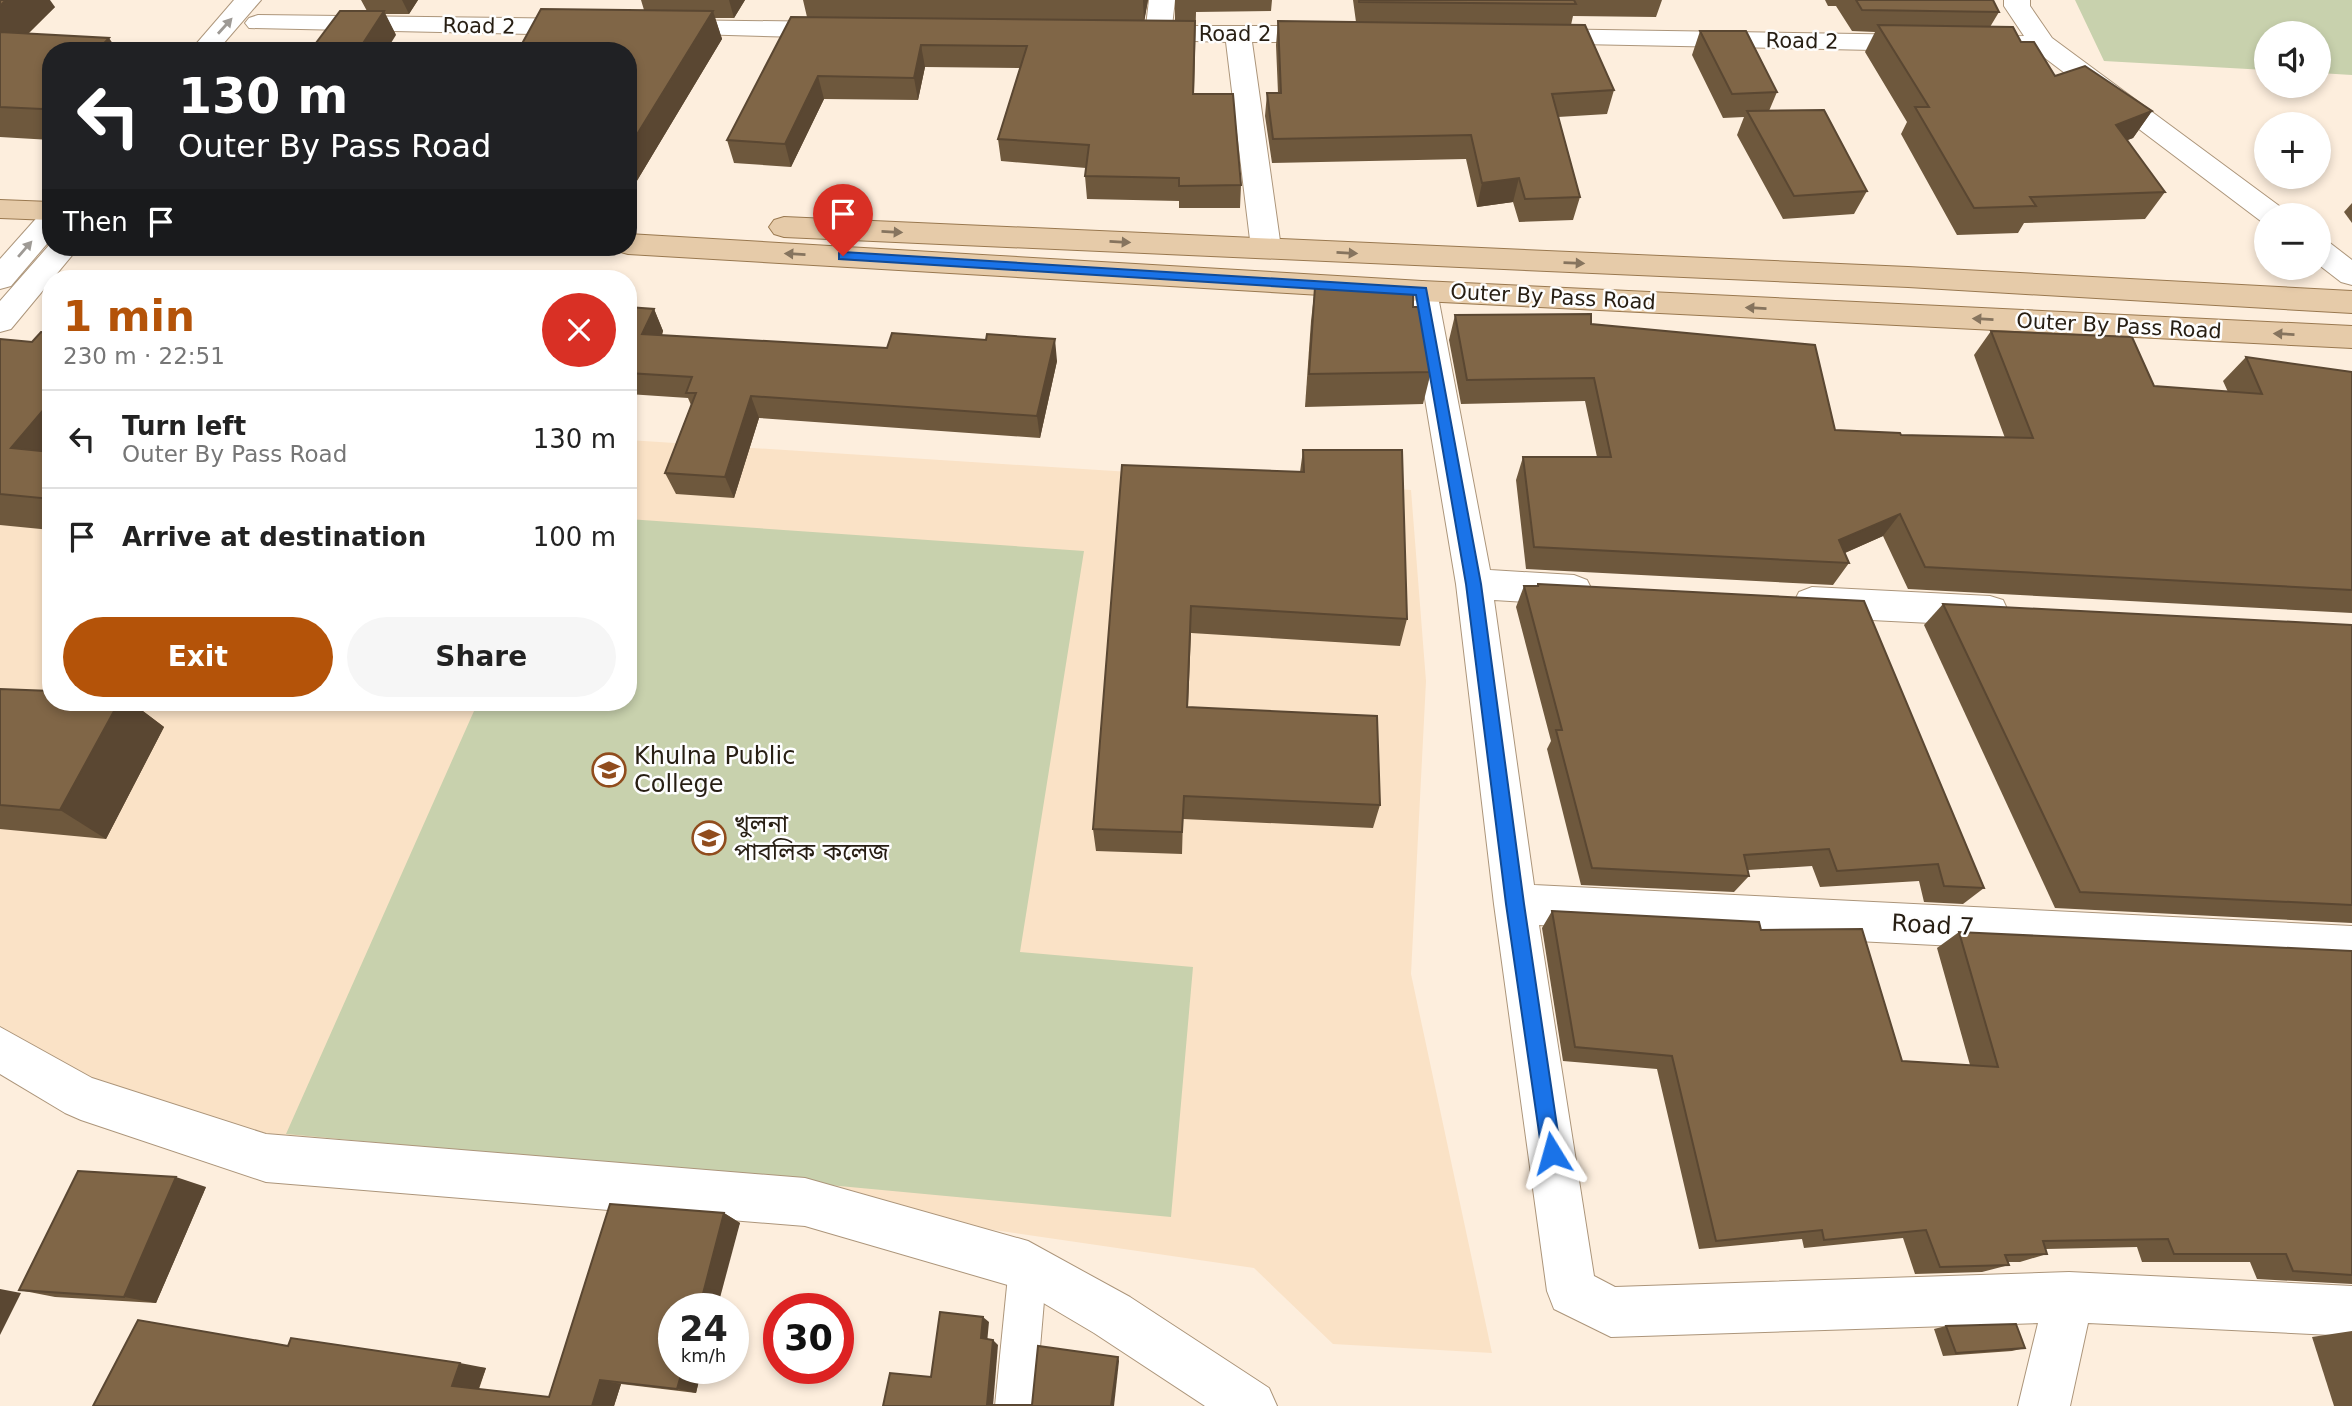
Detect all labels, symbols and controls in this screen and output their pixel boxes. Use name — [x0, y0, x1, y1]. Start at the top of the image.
street label: Road 2 — [442, 13, 516, 39]
one-way arrow — [217, 17, 233, 34]
map controls — [2254, 21, 2331, 280]
button: sound — [2254, 21, 2331, 98]
street label: Road 2 — [1199, 22, 1271, 46]
street label: Road 2 — [1765, 28, 1839, 54]
text: 130 m — [178, 68, 348, 125]
icon: left — [63, 70, 154, 161]
button: + — [2254, 112, 2331, 189]
text: Outer By Pass Road — [178, 127, 491, 165]
pin — [813, 184, 873, 256]
icon: arrive — [824, 195, 862, 233]
icon: arrive — [142, 203, 180, 241]
button: − — [2254, 203, 2331, 280]
text: Then — [63, 207, 128, 237]
one-way arrow — [881, 226, 903, 237]
one-way arrow — [1109, 236, 1131, 247]
one-way arrow — [17, 241, 32, 258]
one-way arrow — [1336, 247, 1358, 258]
one-way arrow — [784, 248, 806, 259]
one-way arrow — [1563, 258, 1585, 269]
street label: Outer By Pass Road — [1450, 280, 1656, 314]
text: 1 min — [63, 292, 195, 341]
button: close — [542, 293, 616, 367]
one-way arrow — [1745, 302, 1767, 313]
street label: Outer By Pass Road — [2016, 309, 2222, 343]
one-way arrow — [1972, 313, 1994, 324]
one-way arrow — [2273, 328, 2295, 339]
text: 230 m · 22:51 — [63, 343, 225, 369]
text: Turn left — [122, 411, 246, 441]
icon: left — [63, 420, 101, 458]
text: 130 m — [533, 424, 616, 454]
text: Outer By Pass Road — [122, 441, 347, 467]
icon: arrive — [63, 518, 101, 556]
text: Arrive at destination — [122, 522, 426, 552]
text: 100 m — [533, 522, 616, 552]
button: Exit — [63, 617, 333, 697]
button: Share — [347, 617, 616, 697]
place label: Khulna Public College — [634, 742, 795, 798]
school or university icon: Khulna Public College — [590, 751, 628, 789]
place label: খুলনা পাবলিক কলেজ — [734, 810, 889, 866]
school or university icon: খুলনা পাবলিক কলেজ — [690, 819, 728, 857]
street label: Road 7 — [1891, 909, 1975, 941]
position arrow — [1515, 1116, 1589, 1190]
speed limit sign: 30 — [763, 1293, 854, 1384]
text: 24 — [679, 1309, 728, 1349]
text: km/h — [681, 1345, 726, 1366]

